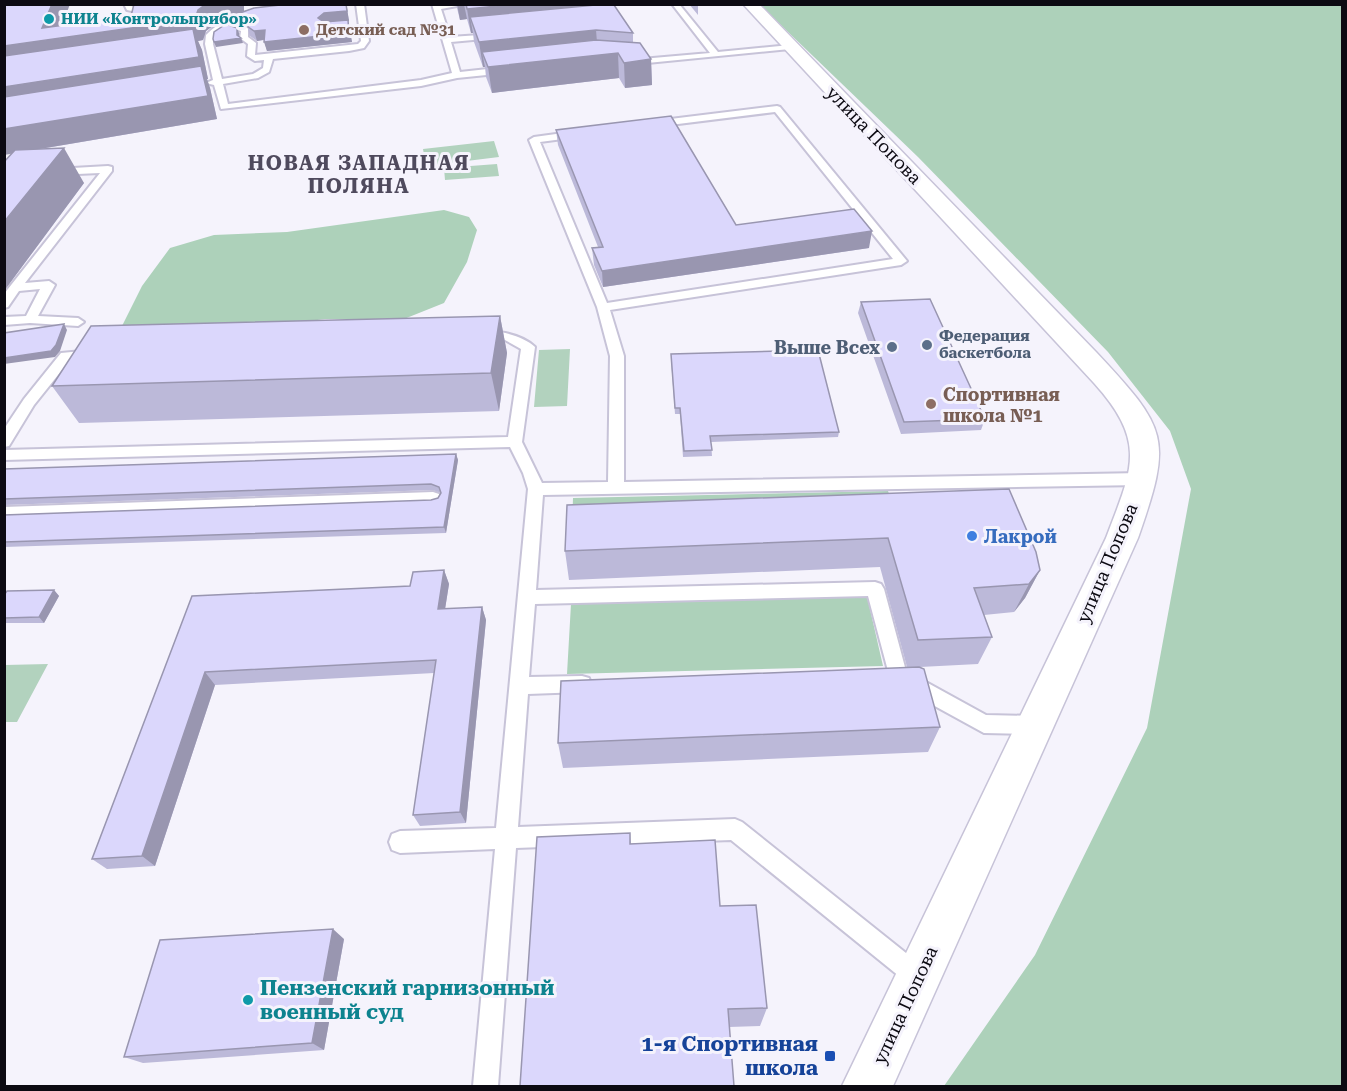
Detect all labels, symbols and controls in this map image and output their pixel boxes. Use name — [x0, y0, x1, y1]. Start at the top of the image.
place label: НИИ «Контрольприбор» — [61, 10, 257, 28]
marker: НИИ «Контрольприбор» — [42, 12, 56, 26]
place label: Детский сад №31 — [316, 21, 456, 39]
marker: Детский сад №31 — [297, 23, 311, 37]
street label: улица Попова — [822, 82, 926, 188]
district label: НОВАЯ ЗАПАДНАЯ ПОЛЯНА — [248, 151, 470, 198]
place label: Федерация баскетбола — [939, 327, 1031, 362]
place label: Выше Всех — [774, 337, 880, 358]
marker: Федерация баскетбола — [920, 338, 934, 352]
marker: Выше Всех — [885, 340, 899, 354]
place label: Спортивная школа №1 — [943, 384, 1060, 426]
marker: Спортивная школа №1 — [924, 397, 938, 411]
street label: улица Попова — [1072, 500, 1142, 626]
place label: Лакрой — [984, 526, 1057, 547]
marker: Лакрой — [965, 529, 979, 543]
street label: улица Попова — [869, 943, 942, 1067]
place label: Пензенский гарнизонный военный суд — [260, 976, 555, 1024]
marker: Пензенский гарнизонный военный суд — [241, 993, 255, 1007]
place label: 1-я Спортивная школа — [642, 1032, 819, 1080]
marker: 1-я Спортивная школа — [823, 1049, 837, 1063]

